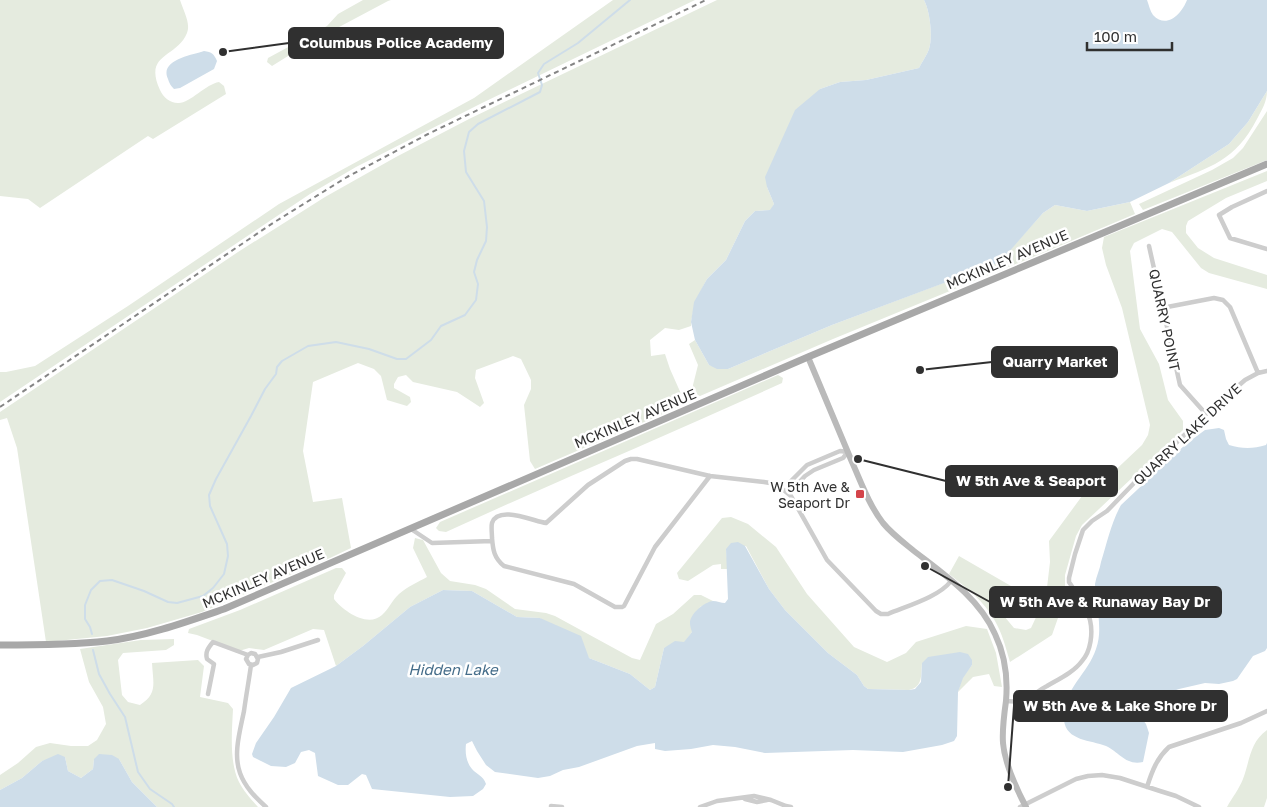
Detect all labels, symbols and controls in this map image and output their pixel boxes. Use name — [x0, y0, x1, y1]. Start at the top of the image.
scale bar — [1087, 20, 1172, 52]
text: 100 m — [1094, 27, 1137, 45]
callout: Columbus Police Academy — [289, 28, 503, 58]
text: Columbus Police Academy — [299, 33, 493, 51]
street label: MCKINLEY AVENUE — [943, 226, 1071, 292]
street label: QUARRY POINT — [1146, 267, 1184, 373]
callout: Quarry Market — [992, 347, 1117, 377]
text: Quarry Market — [1002, 352, 1108, 370]
street label: QUARRY LAKE DRIVE — [1129, 379, 1245, 489]
street label: MCKINLEY AVENUE — [571, 385, 699, 451]
callout: W 5th Ave & Seaport — [946, 466, 1117, 496]
text: W 5th Ave & Seaport — [956, 471, 1106, 489]
place label: W 5th Ave & Seaport Dr — [770, 478, 851, 511]
marker: W 5th Ave & Seaport Dr — [854, 488, 866, 500]
street label: MCKINLEY AVENUE — [199, 545, 327, 611]
callout: W 5th Ave & Runaway Bay Dr — [990, 587, 1221, 617]
text: W 5th Ave & Runaway Bay Dr — [1000, 592, 1210, 610]
water label: Hidden Lake — [408, 660, 499, 678]
callout: W 5th Ave & Lake Shore Dr — [1014, 691, 1227, 721]
text: W 5th Ave & Lake Shore Dr — [1023, 696, 1217, 714]

